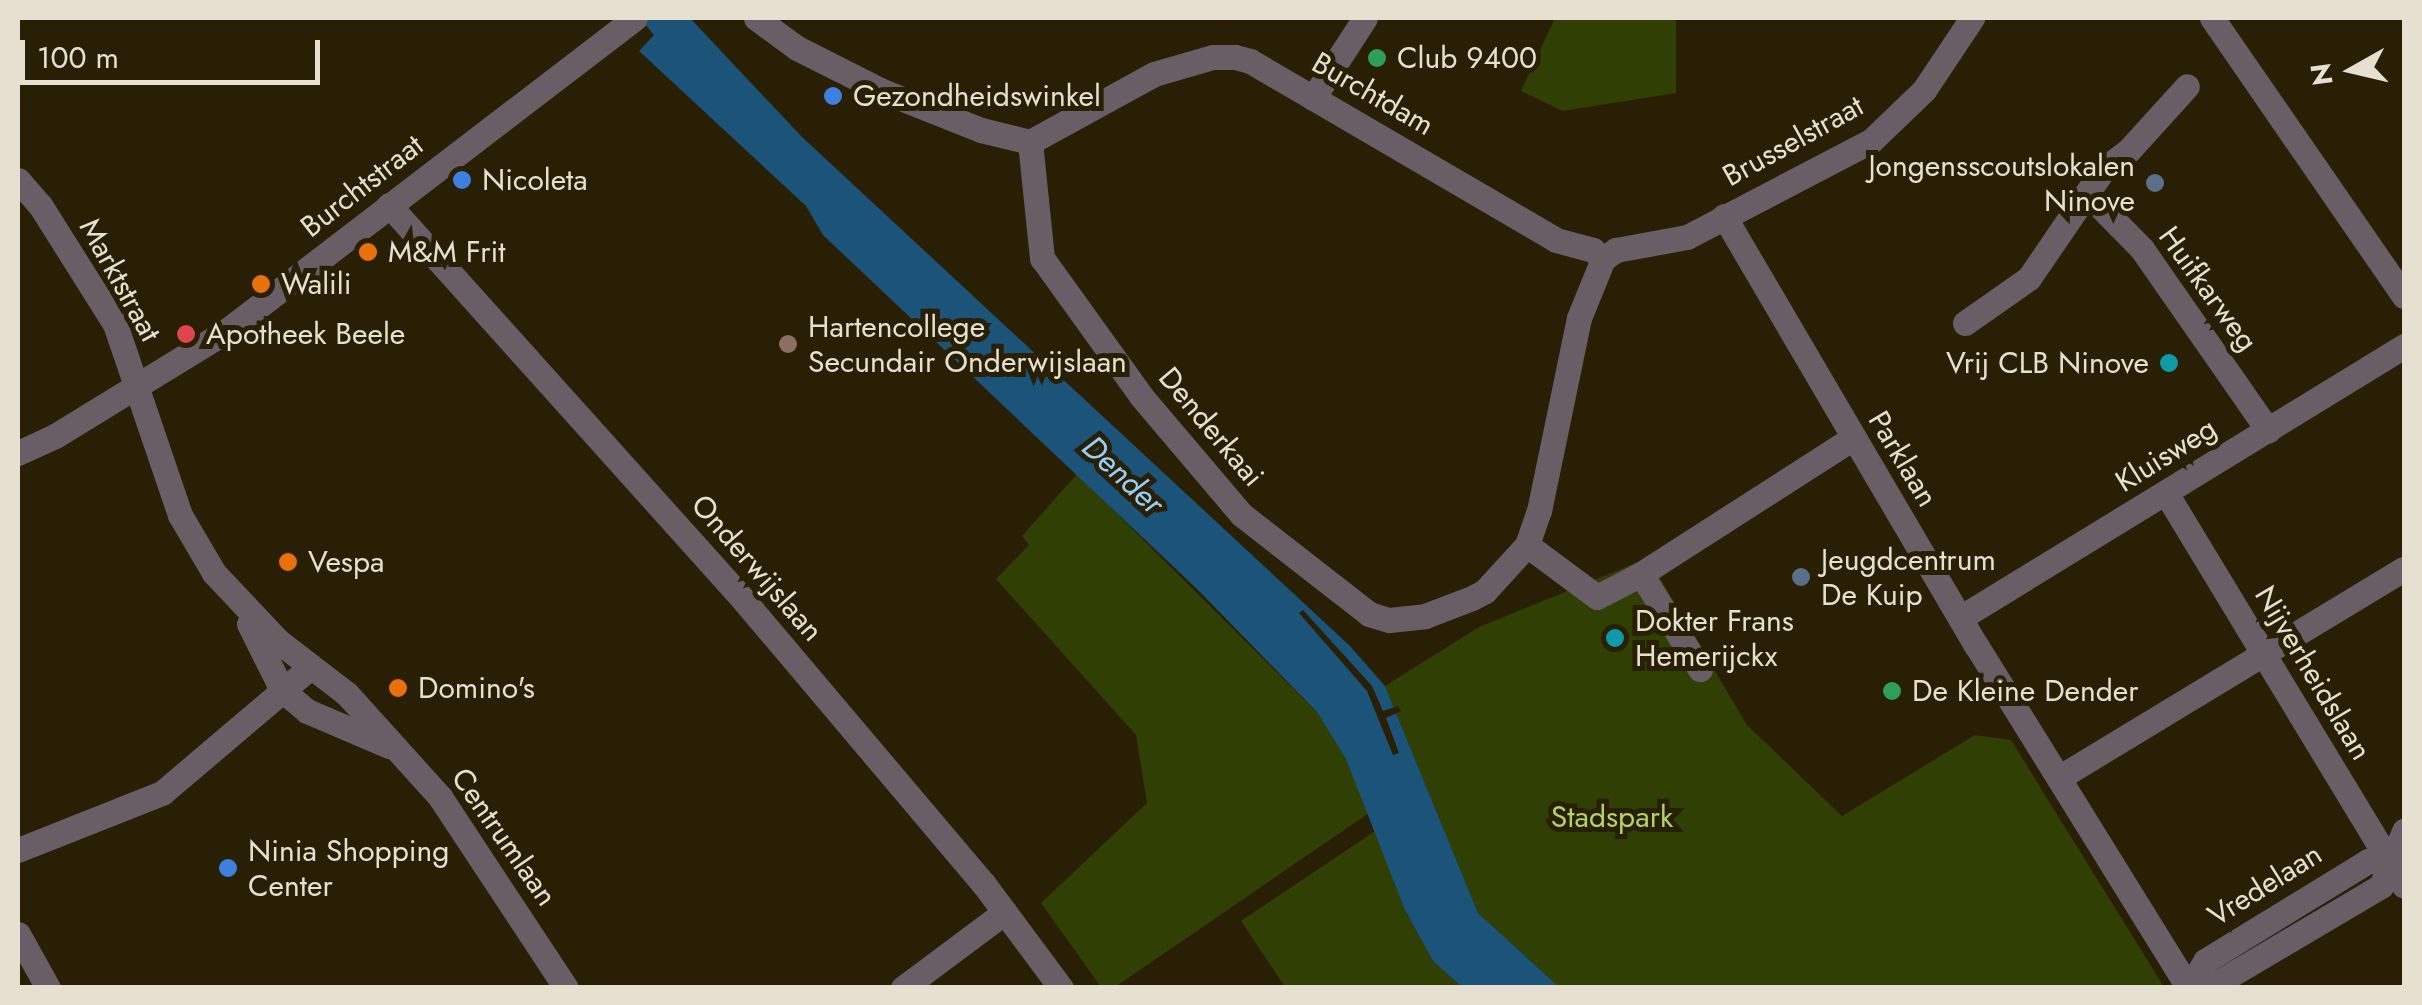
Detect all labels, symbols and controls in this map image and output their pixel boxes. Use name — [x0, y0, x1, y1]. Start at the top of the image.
scale bar — [25, 20, 325, 82]
north arrow — [2302, 20, 2402, 120]
text: 100 m — [37, 36, 119, 79]
place label: Club 9400 — [1397, 40, 1537, 76]
street label: Burchtdam — [1306, 45, 1440, 143]
marker: Club 9400 — [1366, 47, 1388, 69]
text: N — [2300, 60, 2344, 88]
place label: Gezondheidswinkel — [853, 78, 1101, 114]
marker: Gezondheidswinkel — [822, 85, 844, 107]
street label: Brusselstraat — [1717, 88, 1869, 194]
street label: Burchtstraat — [294, 127, 430, 245]
place label: Jongensscoutslokalen Ninove — [1868, 148, 2135, 218]
place label: Nicoleta — [482, 162, 588, 198]
marker: Nicoleta — [451, 169, 473, 191]
marker: Jongensscoutslokalen Ninove — [2144, 172, 2166, 194]
street label: Marktstraat — [72, 212, 168, 348]
street label: Huifkarweg — [2151, 220, 2265, 358]
place label: M&M Frit — [388, 234, 506, 270]
marker: M&M Frit — [357, 241, 379, 263]
place label: Walili — [281, 266, 352, 302]
marker: Walili — [250, 273, 272, 295]
place label: Hartencollege Secundair Onderwijslaan — [808, 309, 1127, 380]
place label: Apotheek Beele — [206, 316, 405, 352]
marker: Apotheek Beele — [175, 323, 197, 345]
marker: Hartencollege Secundair Onderwijslaan — [777, 333, 799, 355]
place label: Vrij CLB Ninove — [1946, 345, 2149, 381]
marker: Vrij CLB Ninove — [2158, 352, 2180, 374]
street label: Denderkaai — [1151, 360, 1271, 494]
street label: Parklaan — [1861, 405, 1945, 513]
street label: Kluisweg — [2109, 410, 2223, 500]
water label: Dender — [1074, 428, 1172, 522]
street label: Onderwijslaan — [684, 487, 830, 649]
place label: Jeugdcentrum De Kuip — [1821, 542, 1996, 612]
place label: Vespa — [308, 544, 384, 580]
marker: Vespa — [277, 551, 299, 573]
marker: Jeugdcentrum De Kuip — [1790, 566, 1812, 588]
street label: Nijverheidslaan — [2247, 579, 2379, 767]
place label: Dokter Frans Hemerijckx — [1635, 603, 1794, 674]
marker: Dokter Frans Hemerijckx — [1604, 627, 1626, 649]
place label: Domino's — [418, 670, 535, 706]
place label: De Kleine Dender — [1912, 673, 2139, 709]
marker: Domino's — [387, 677, 409, 699]
marker: De Kleine Dender — [1881, 680, 1903, 702]
street label: Centrumlaan — [443, 761, 565, 913]
park label: Stadspark — [1551, 799, 1673, 835]
place label: Ninia Shopping Center — [248, 833, 449, 904]
street label: Vredelaan — [2202, 836, 2328, 934]
marker: Ninia Shopping Center — [217, 857, 239, 879]

